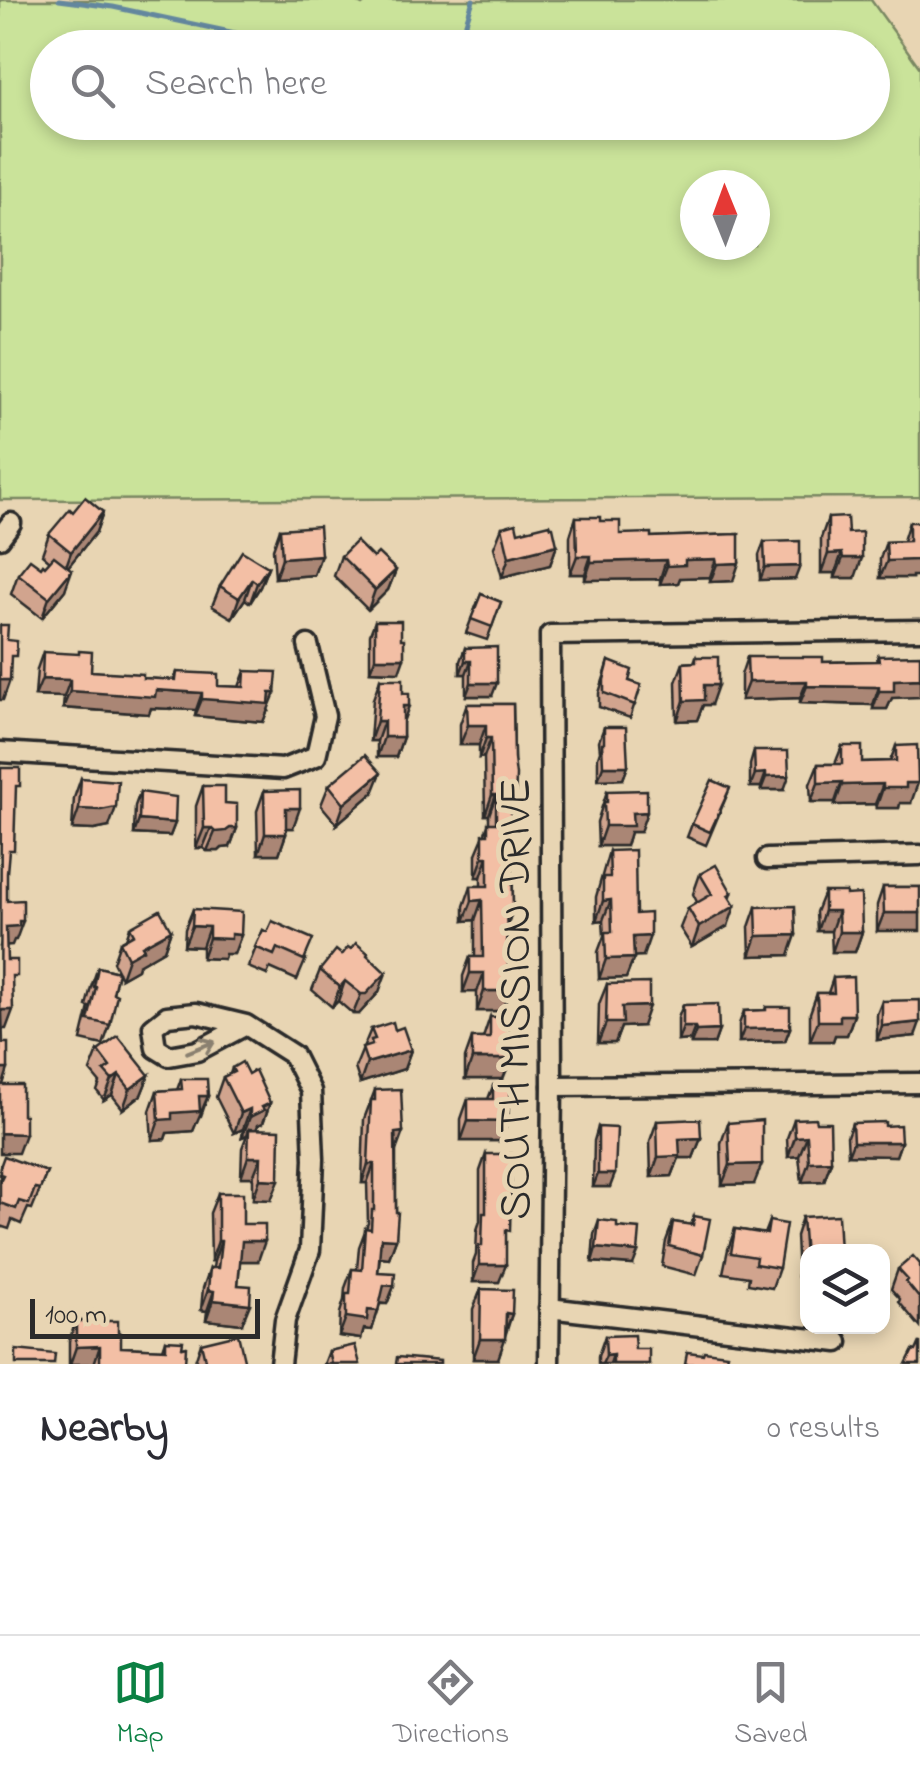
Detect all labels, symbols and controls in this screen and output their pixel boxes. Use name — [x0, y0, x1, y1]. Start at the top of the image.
search box — [30, 30, 890, 140]
text: Search here — [145, 57, 327, 113]
icon: search — [65, 58, 120, 113]
north arrow — [680, 170, 770, 260]
street label: SOUTH MISSION DRIVE — [485, 778, 551, 1220]
one-way arrow — [185, 1036, 215, 1054]
map controls — [800, 1244, 890, 1334]
button: layers — [800, 1244, 890, 1334]
scale bar — [30, 1294, 260, 1338]
text: 100 m — [45, 1296, 107, 1337]
text: Nearby — [40, 1399, 168, 1460]
text: 0 results — [767, 1406, 880, 1453]
tab: Map — [113, 1655, 168, 1756]
tab: Directions — [393, 1655, 509, 1756]
tab: Saved — [734, 1655, 807, 1756]

